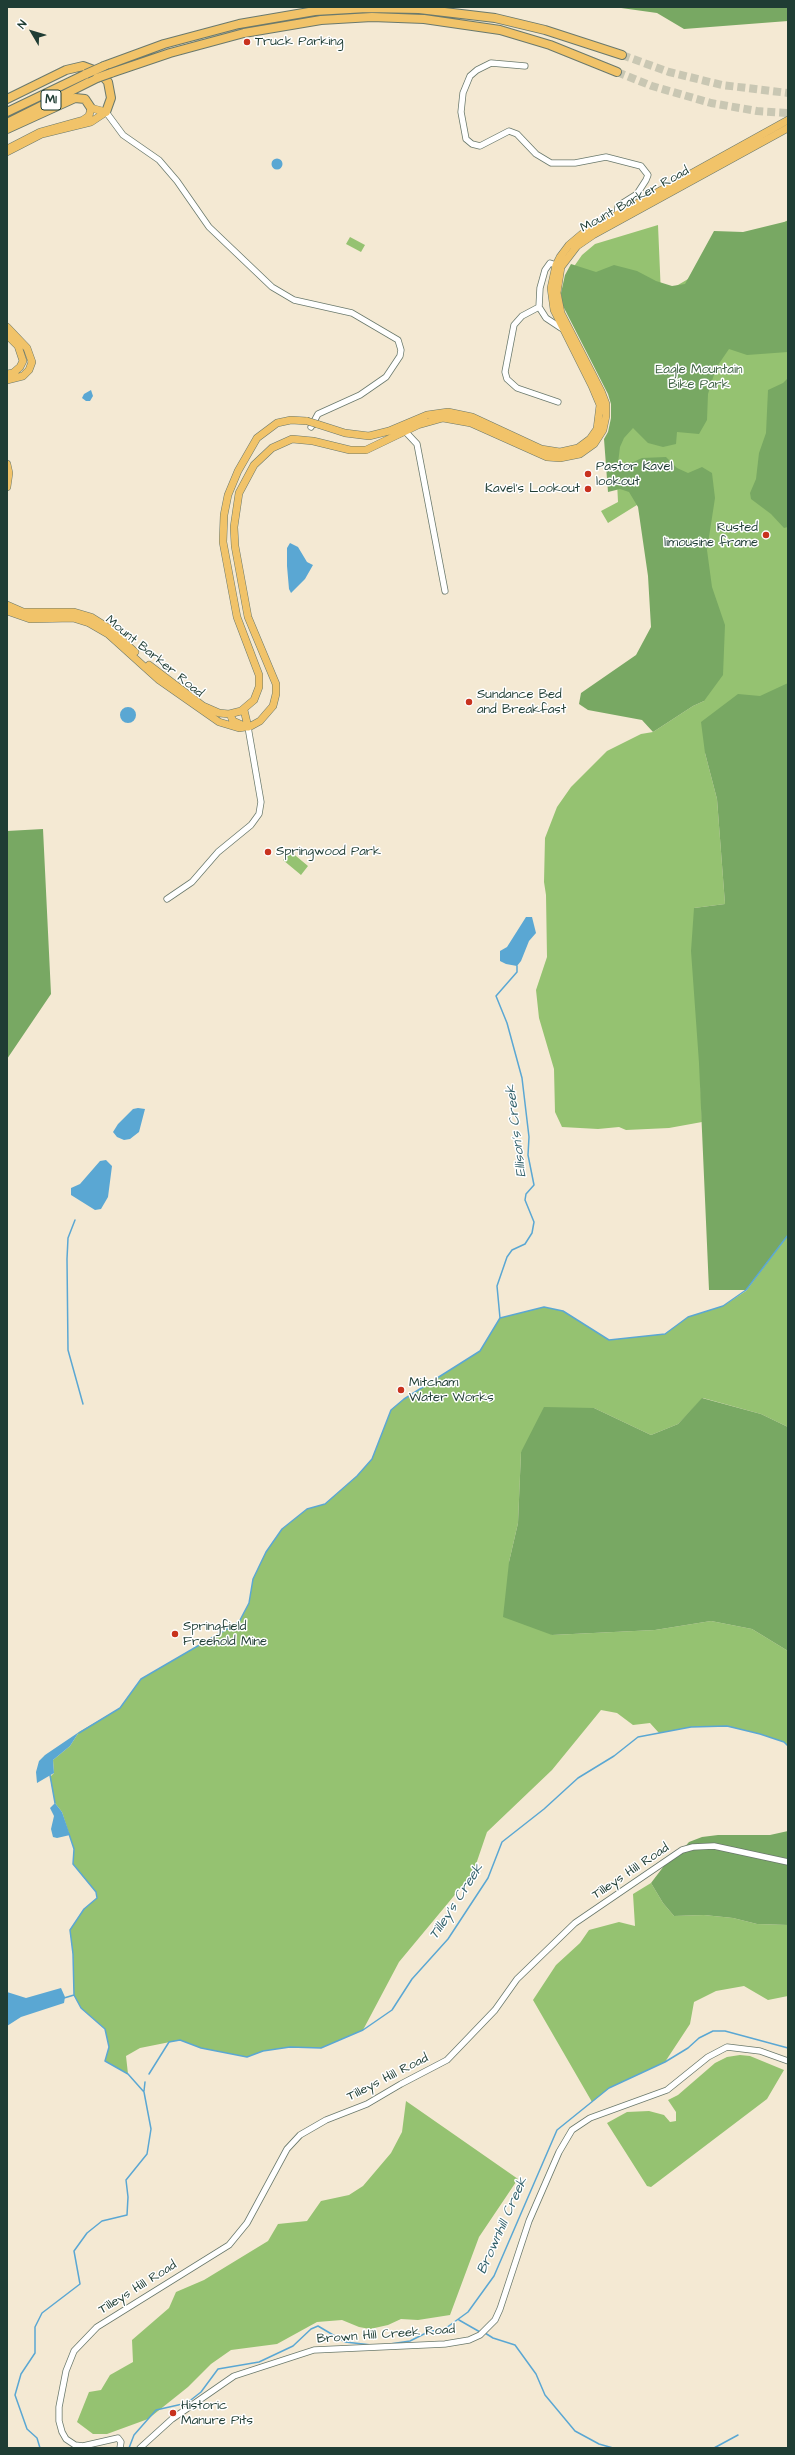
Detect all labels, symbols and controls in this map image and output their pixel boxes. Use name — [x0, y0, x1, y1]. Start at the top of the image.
north arrow — [12, 12, 52, 52]
text: N — [14, 17, 30, 32]
place label: Truck Parking — [255, 34, 344, 50]
marker: Truck Parking — [242, 37, 252, 47]
road number: M1 — [41, 90, 61, 110]
street label: Mount Barker Road — [578, 164, 692, 236]
park label: Eagle Mountain Bike Park — [656, 362, 742, 393]
place label: Pastor Kavel lookout — [596, 459, 673, 490]
marker: Pastor Kavel lookout — [583, 469, 593, 479]
place label: Kavel's Lookout — [485, 481, 580, 497]
marker: Kavel's Lookout — [583, 484, 593, 494]
place label: Rusted limousine frame — [664, 520, 758, 551]
marker: Rusted limousine frame — [761, 530, 771, 540]
street label: Mount Barker Road — [102, 613, 206, 701]
place label: Sundance Bed and Breakfast — [477, 687, 566, 718]
marker: Sundance Bed and Breakfast — [464, 697, 474, 707]
place label: Springwood Park — [276, 844, 381, 860]
marker: Springwood Park — [263, 847, 273, 857]
water label: Ellison's Creek — [503, 1084, 531, 1178]
place label: Mitcham Water Works — [409, 1375, 494, 1406]
marker: Mitcham Water Works — [396, 1385, 406, 1395]
place label: Springfield Freehold Mine — [183, 1619, 267, 1650]
marker: Springfield Freehold Mine — [170, 1629, 180, 1639]
street label: Tilleys Hill Road — [590, 1841, 672, 1903]
water label: Tilley's Creek — [426, 1861, 488, 1943]
street label: Tilleys Hill Road — [345, 2051, 431, 2105]
water label: Brownhill Creek — [474, 2175, 532, 2277]
street label: Tilleys Hill Road — [96, 2258, 180, 2318]
street label: Brown Hill Creek Road — [316, 2322, 456, 2348]
place label: Historic Manure Pits — [181, 2398, 253, 2429]
marker: Historic Manure Pits — [168, 2408, 178, 2418]

